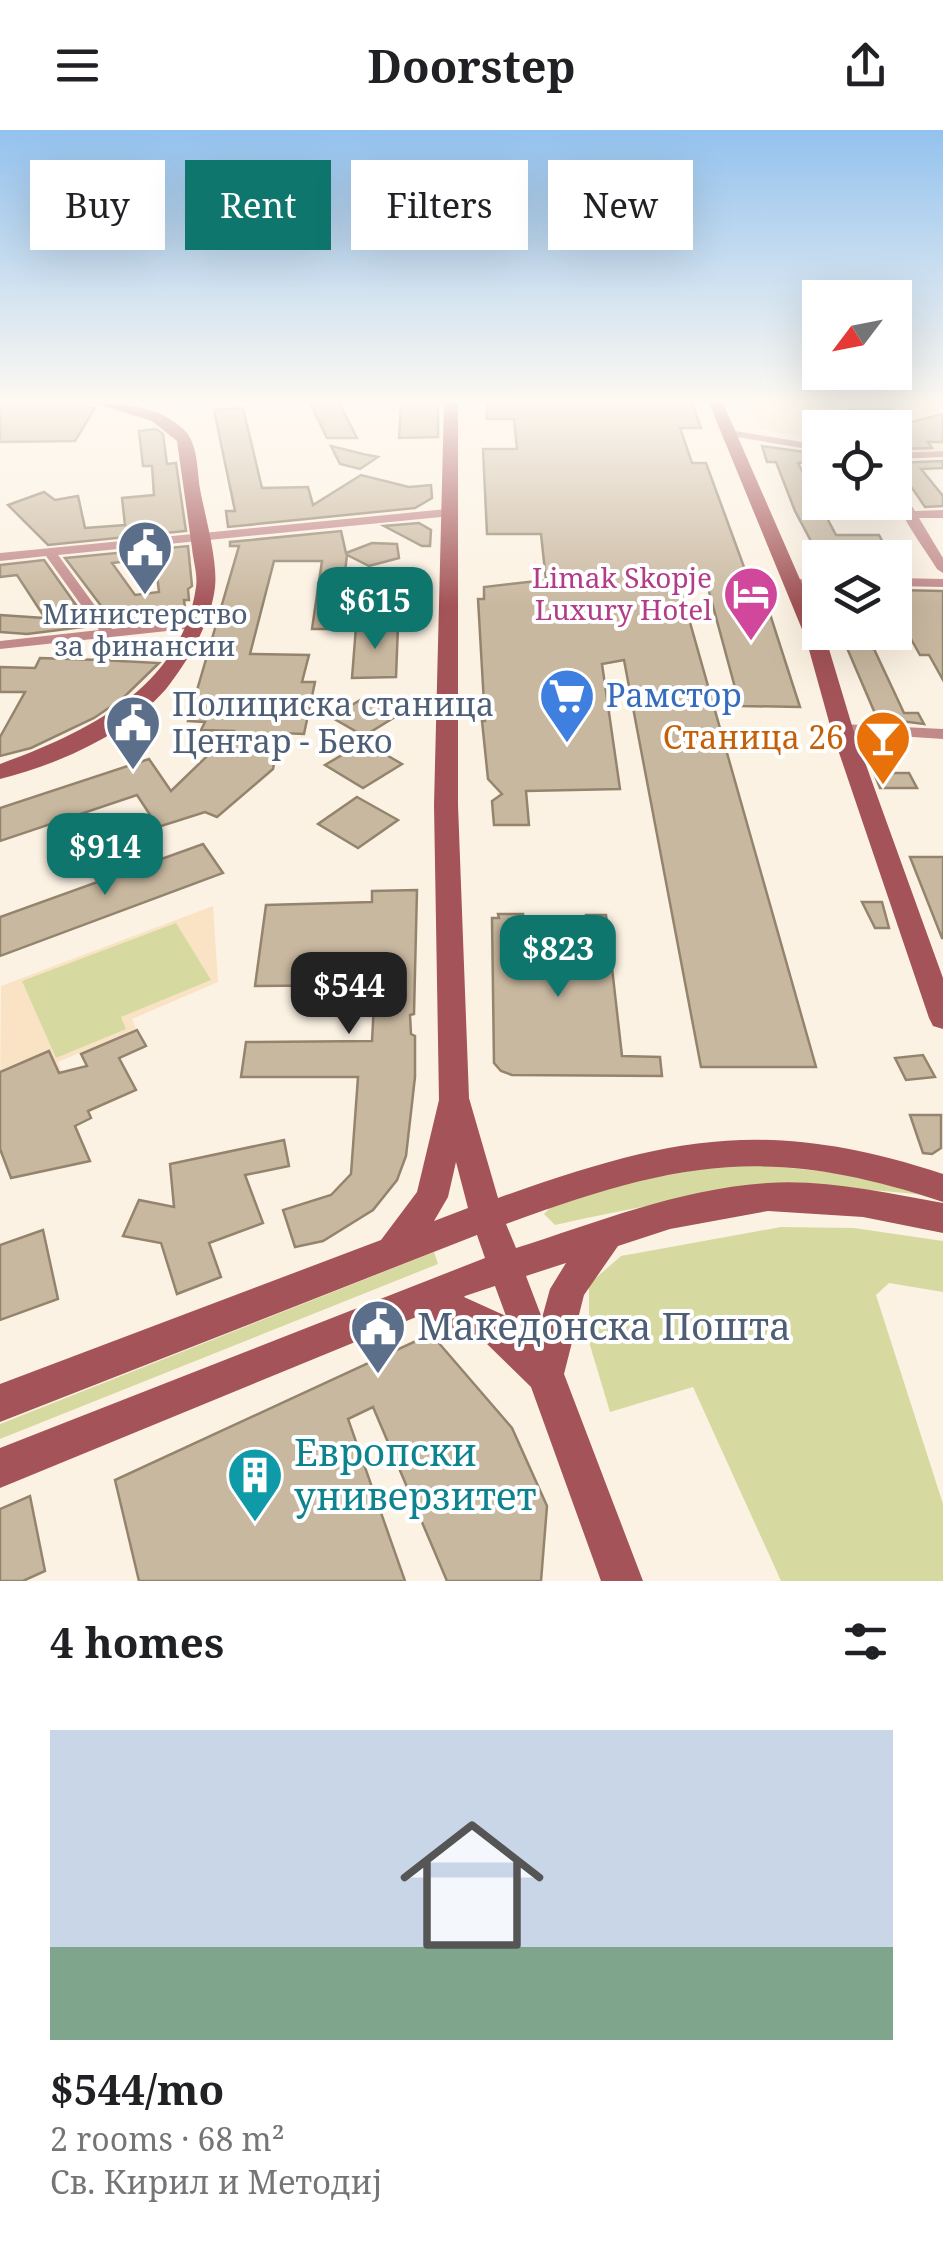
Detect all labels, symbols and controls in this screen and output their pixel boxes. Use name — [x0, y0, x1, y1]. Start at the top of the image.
text: Doorstep — [368, 35, 575, 96]
icon: menu — [50, 38, 105, 93]
icon: share — [838, 38, 893, 93]
chip: Buy — [30, 160, 165, 250]
chip: Rent — [185, 160, 331, 250]
chip: Filters — [351, 160, 528, 250]
chip: New — [548, 160, 693, 250]
north arrow — [802, 280, 912, 390]
map controls — [802, 280, 912, 650]
button: locate — [802, 410, 912, 520]
public building icon: Министерство за финансии — [115, 518, 175, 597]
button: layers — [802, 540, 912, 650]
place label: Limak Skopje Luxury Hotel — [532, 558, 712, 628]
hotel icon: Limak Skopje Luxury Hotel — [721, 564, 781, 643]
pin: $615 — [316, 567, 434, 652]
text: $615 — [339, 578, 411, 621]
place label: Министерство за финансии — [43, 594, 248, 664]
supermarket icon: Рамстор — [537, 666, 597, 745]
place label: Рамстор — [606, 673, 742, 716]
place label: Полициска станица Центар - Беко — [172, 682, 494, 762]
public building icon: Полициска станица Центар - Беко — [103, 693, 163, 772]
bar icon: Станица 26 — [853, 708, 913, 787]
place label: Станица 26 — [663, 715, 844, 758]
pin: $914 — [46, 813, 164, 898]
text: $914 — [69, 824, 141, 867]
pin: $823 — [499, 915, 617, 1000]
text: $823 — [522, 926, 594, 969]
pin: $544 — [290, 952, 408, 1037]
text: $544 — [313, 963, 385, 1006]
public building icon: Македонска Пошта — [348, 1297, 408, 1376]
place label: Македонска Пошта — [417, 1299, 791, 1351]
place label: Европски универзитет — [294, 1425, 537, 1521]
building icon: Европски универзитет — [225, 1445, 285, 1524]
text: 4 homes — [50, 1613, 224, 1670]
icon: filters — [838, 1614, 893, 1669]
icon: home — [382, 1795, 562, 1975]
text: $544/mo — [50, 2060, 224, 2117]
text: 2 rooms · 68 m² — [50, 2117, 285, 2160]
text: Св. Кирил и Методиј — [50, 2160, 382, 2203]

